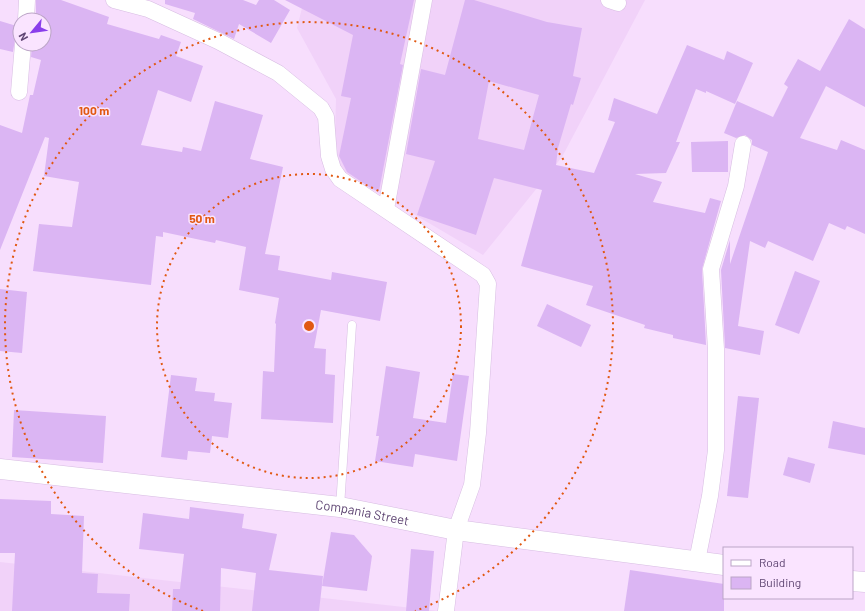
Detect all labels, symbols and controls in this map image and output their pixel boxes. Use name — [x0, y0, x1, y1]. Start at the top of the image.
north arrow — [12, 12, 52, 52]
text: N — [15, 31, 30, 43]
text: 100 m — [79, 103, 109, 117]
text: 50 m — [189, 211, 215, 225]
centre of rings — [302, 319, 316, 333]
street label: Compania Street — [315, 496, 410, 529]
legend — [723, 547, 853, 599]
text: Road — [759, 555, 786, 569]
text: Building — [759, 575, 801, 589]

